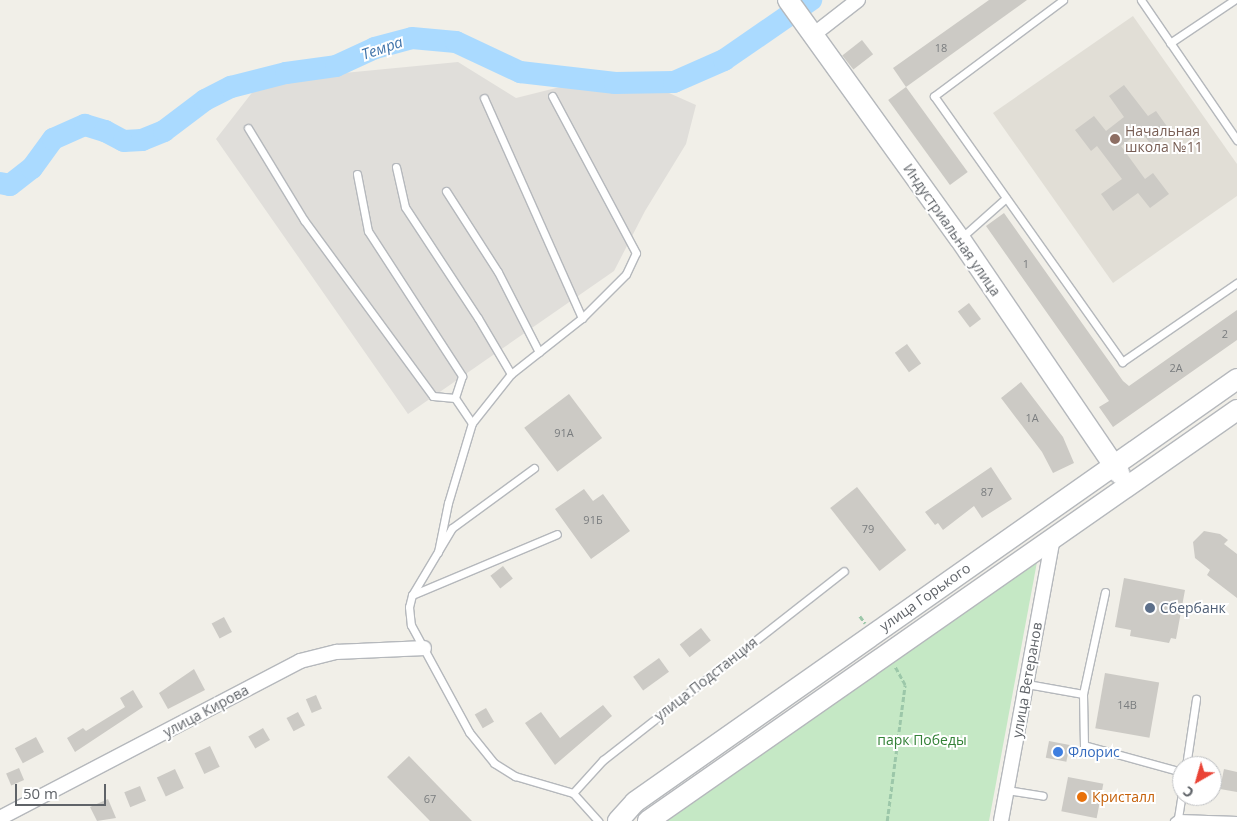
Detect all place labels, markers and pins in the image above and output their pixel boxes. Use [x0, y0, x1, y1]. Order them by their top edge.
place label: Начальная школа №11 [1125, 123, 1203, 156]
marker: Начальная школа №11 [1109, 133, 1121, 145]
place label: Сбербанк [1160, 600, 1226, 616]
marker: Сбербанк [1144, 602, 1156, 614]
place label: Флорис [1068, 744, 1120, 760]
marker: Флорис [1052, 746, 1064, 758]
place label: Кристалл [1092, 789, 1155, 805]
marker: Кристалл [1076, 791, 1088, 803]

